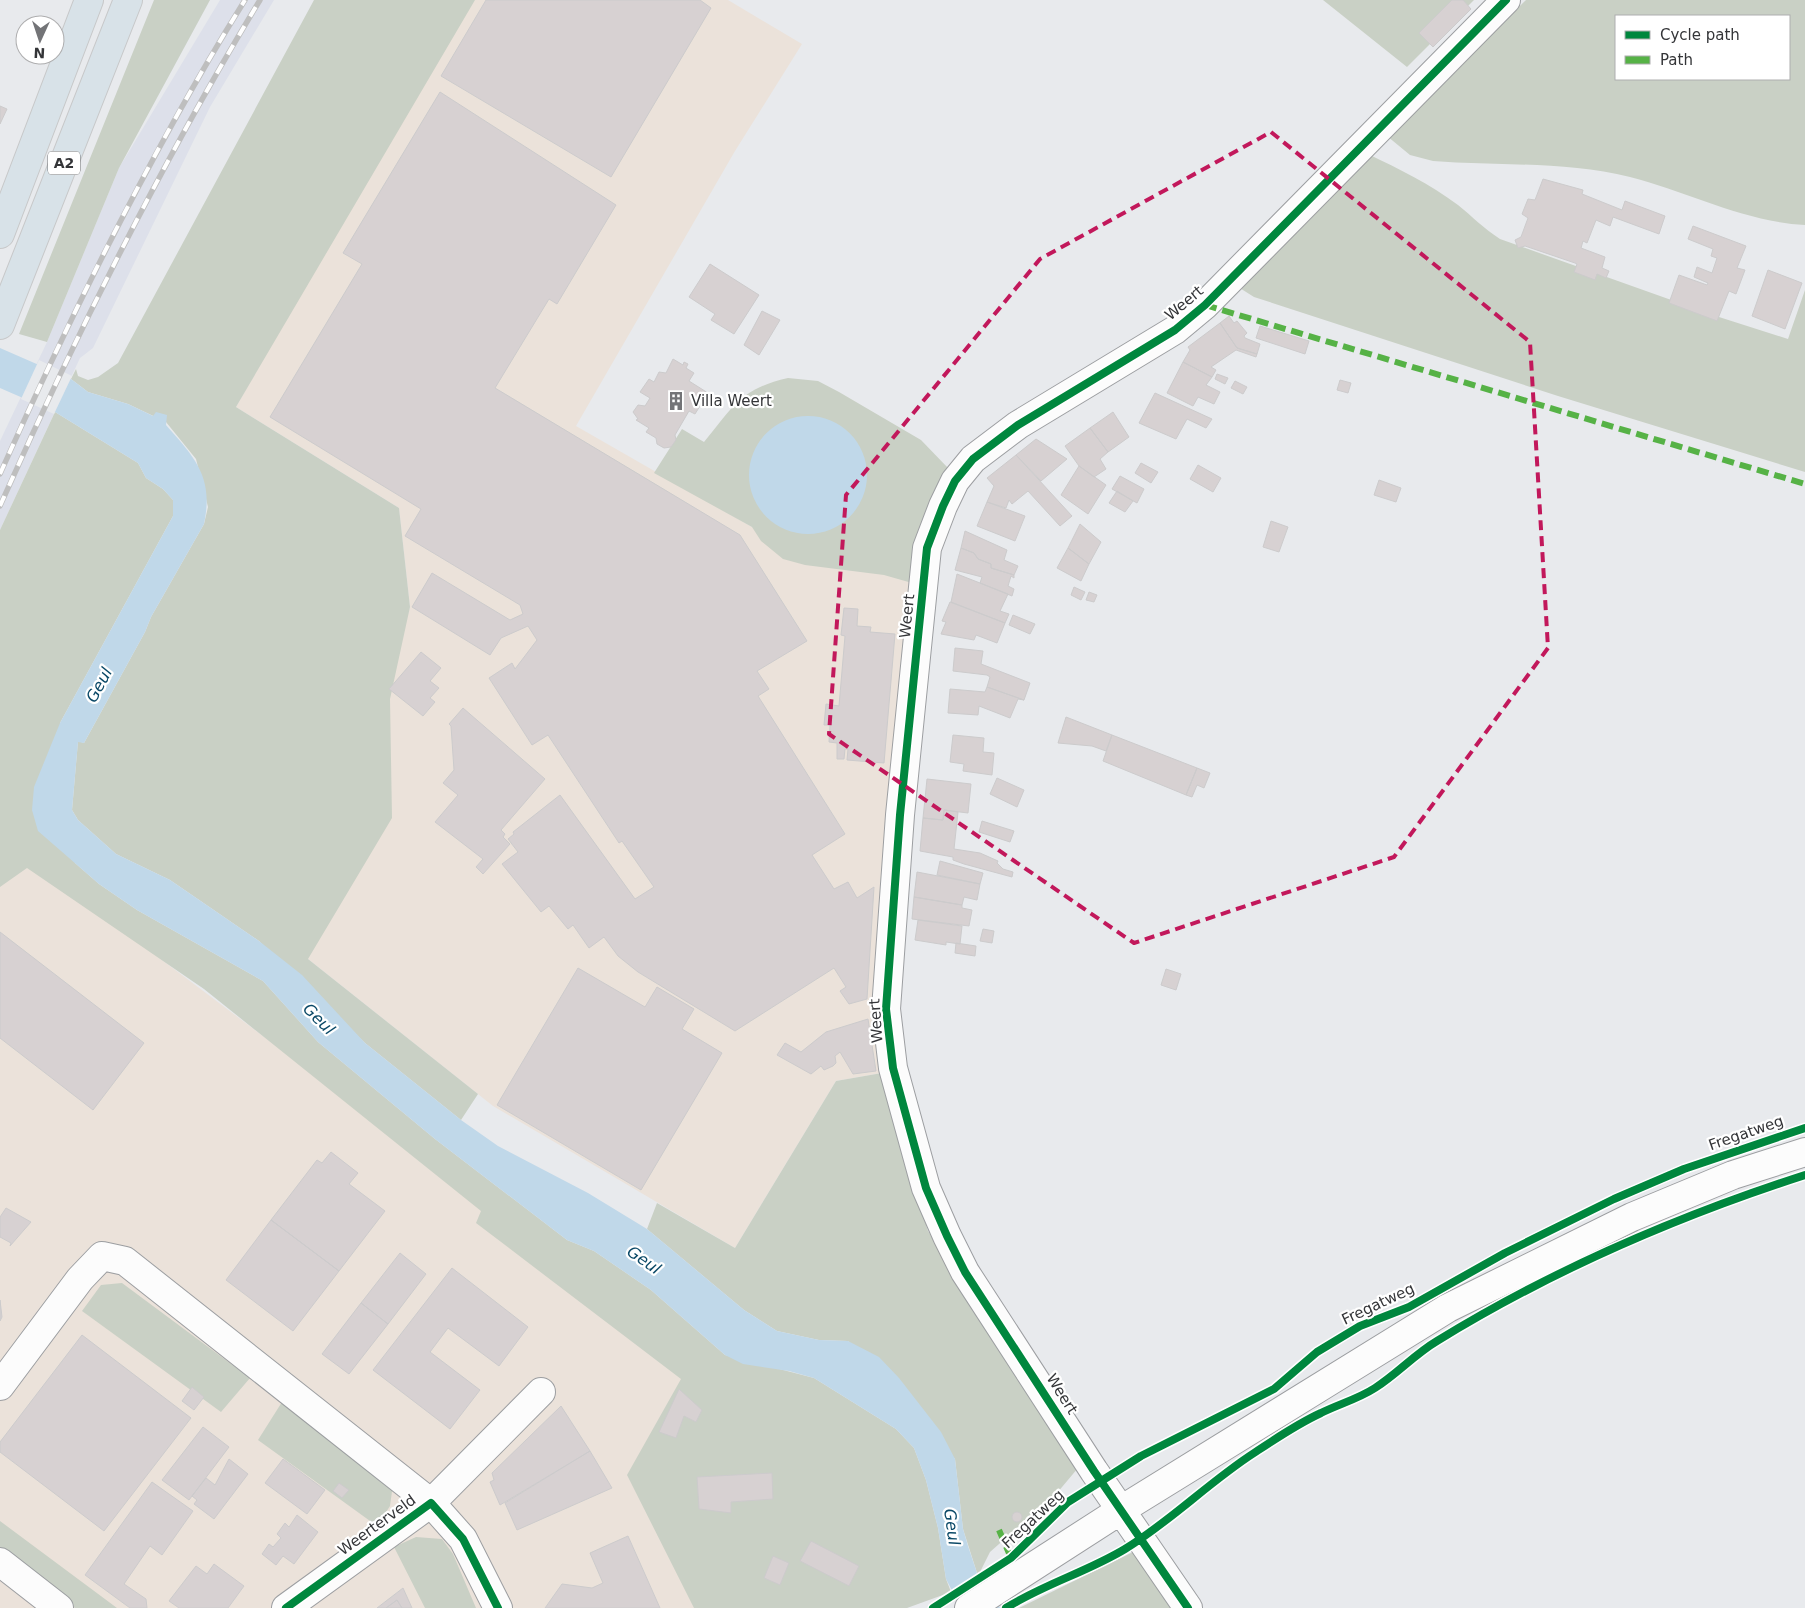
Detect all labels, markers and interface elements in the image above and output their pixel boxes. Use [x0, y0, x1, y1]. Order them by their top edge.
north arrow [15, 15, 65, 65]
legend [1615, 15, 1790, 80]
text: Cycle path [1660, 26, 1740, 44]
text: N [33, 45, 46, 61]
text: Path [1660, 51, 1693, 69]
road number: A2 [48, 152, 80, 174]
street label: Weert [1161, 282, 1207, 324]
building icon: Villa Weert [665, 390, 687, 412]
place label: Villa Weert [691, 392, 772, 410]
street label: Weert [896, 593, 918, 639]
water label: Geul [82, 664, 116, 706]
street label: Weert [865, 998, 887, 1044]
water label: Geul [299, 999, 339, 1039]
street label: Fregatweg [1706, 1112, 1786, 1154]
water label: Geul [623, 1242, 665, 1279]
street label: Fregatweg [1339, 1279, 1417, 1329]
street label: Weert [1043, 1370, 1081, 1418]
street label: Fregatweg [998, 1486, 1068, 1552]
street label: Weerterveld [335, 1491, 419, 1559]
water label: Geul [940, 1507, 964, 1547]

